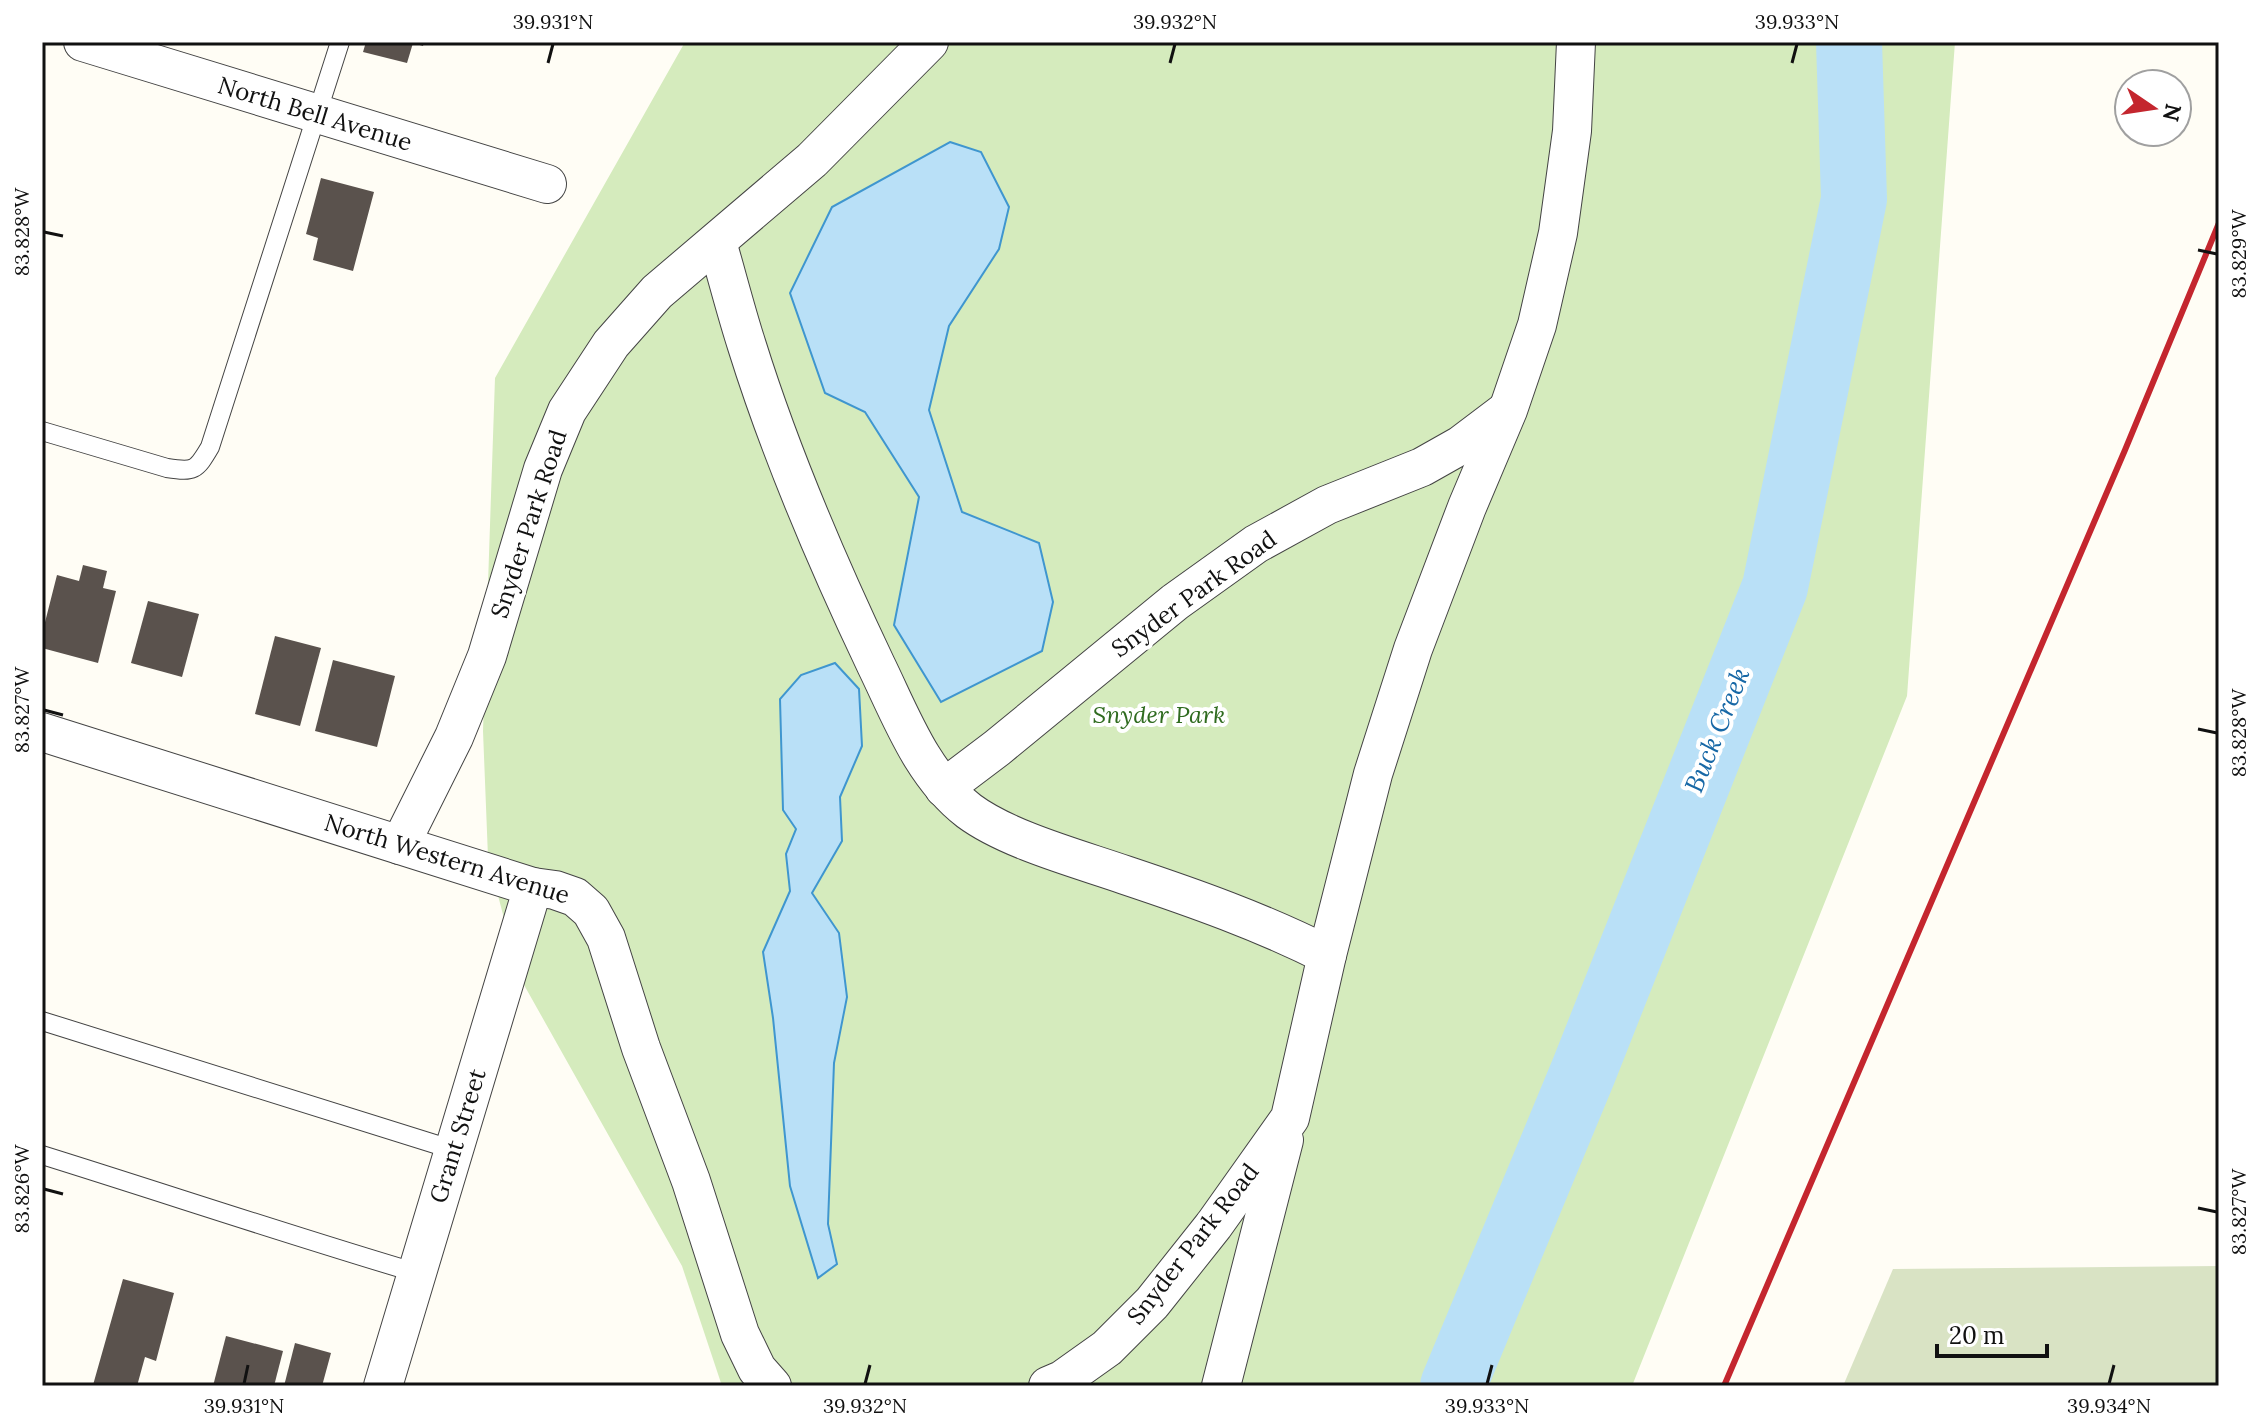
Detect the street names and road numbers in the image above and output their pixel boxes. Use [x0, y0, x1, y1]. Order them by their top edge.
street label: North Bell Avenue [214, 69, 416, 158]
street label: Snyder Park Road [483, 426, 574, 622]
street label: Snyder Park Road [1105, 523, 1282, 664]
street label: North Western Avenue [321, 806, 573, 911]
street label: Grant Street [422, 1064, 493, 1207]
street label: Snyder Park Road [1120, 1157, 1265, 1331]

